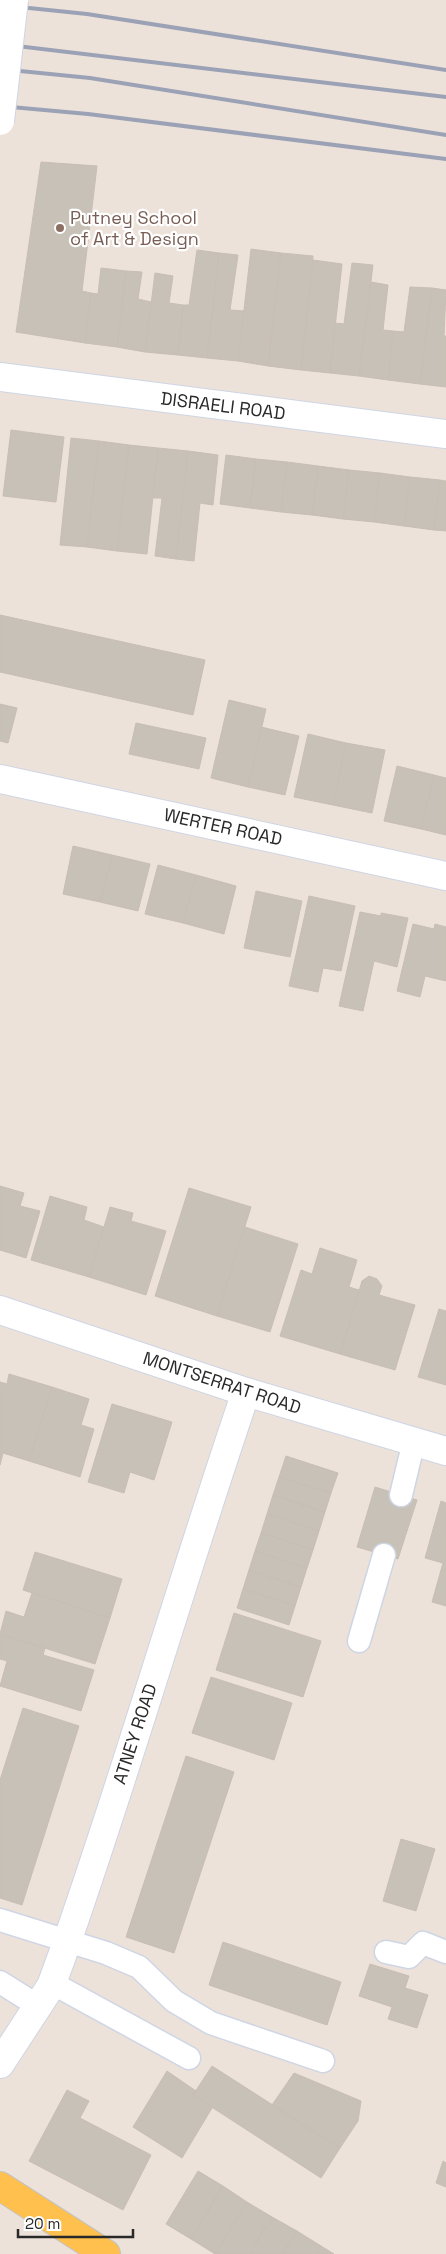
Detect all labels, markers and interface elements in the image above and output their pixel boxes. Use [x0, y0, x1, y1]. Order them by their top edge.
place label: Putney School of Art & Design [70, 206, 199, 250]
marker: Putney School of Art & Design [54, 222, 66, 234]
street label: DISRAELI ROAD [159, 386, 287, 425]
street label: WERTER ROAD [162, 803, 284, 850]
street label: MONTSERRAT ROAD [140, 1346, 304, 1419]
street label: ATNEY ROAD [107, 1681, 162, 1787]
scale bar [18, 2206, 132, 2238]
text: 20 m [25, 2214, 60, 2233]

